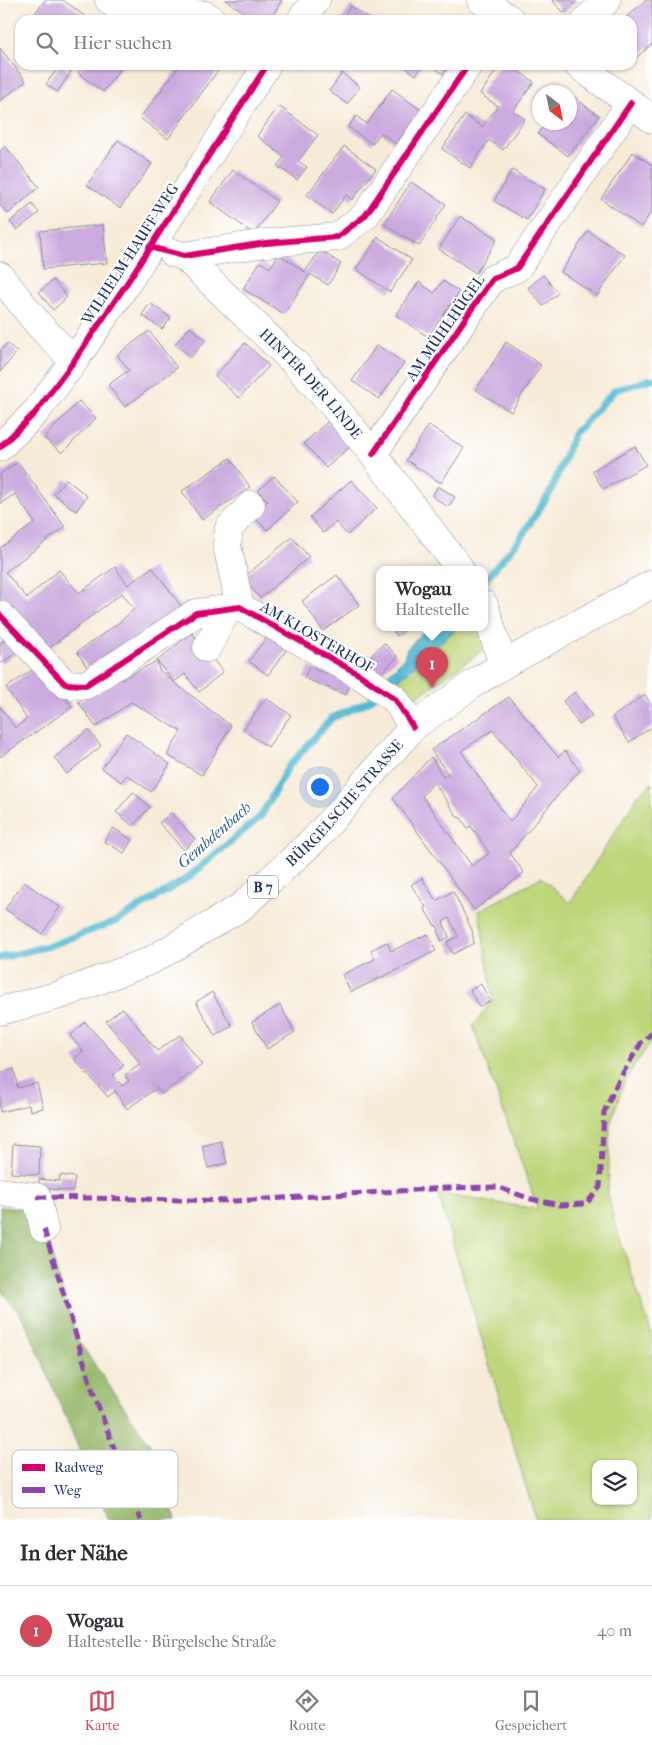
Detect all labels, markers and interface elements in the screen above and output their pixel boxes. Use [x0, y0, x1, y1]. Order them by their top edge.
search box [15, 15, 637, 70]
icon: search [33, 29, 61, 57]
text: Hier suchen [73, 32, 172, 54]
north arrow [532, 85, 577, 130]
street label: WILHELM-HAUFF-WEG [77, 180, 183, 329]
street label: AM MÜHLHÜGEL [401, 272, 488, 385]
street label: HINTER DER LINDE [256, 325, 366, 443]
popup [376, 566, 488, 631]
text: Wogau [395, 578, 452, 600]
street label: AM KLOSTERHOF [256, 597, 377, 677]
text: Haltestelle [395, 600, 469, 619]
pin: 1 [416, 647, 448, 688]
street label: BÜRGELSCHE STRASSE [282, 736, 407, 870]
your location [307, 774, 333, 800]
water label: Gembdenbach [173, 798, 255, 872]
road number: B 7 [248, 876, 278, 899]
legend [12, 1450, 178, 1508]
text: Radweg [54, 1459, 103, 1476]
map controls [592, 1460, 637, 1505]
button: layers [592, 1460, 637, 1505]
text: Weg [53, 1482, 82, 1499]
text: In der Nähe [20, 1541, 128, 1565]
text: Wogau [67, 1610, 124, 1632]
text: 1 [33, 1621, 39, 1640]
text: 40 m [597, 1621, 632, 1640]
text: Haltestelle · Bürgelsche Straße [67, 1632, 276, 1651]
tab: Karte [85, 1687, 119, 1734]
tab: Route [289, 1687, 326, 1734]
tab: Gespeichert [495, 1687, 567, 1734]

